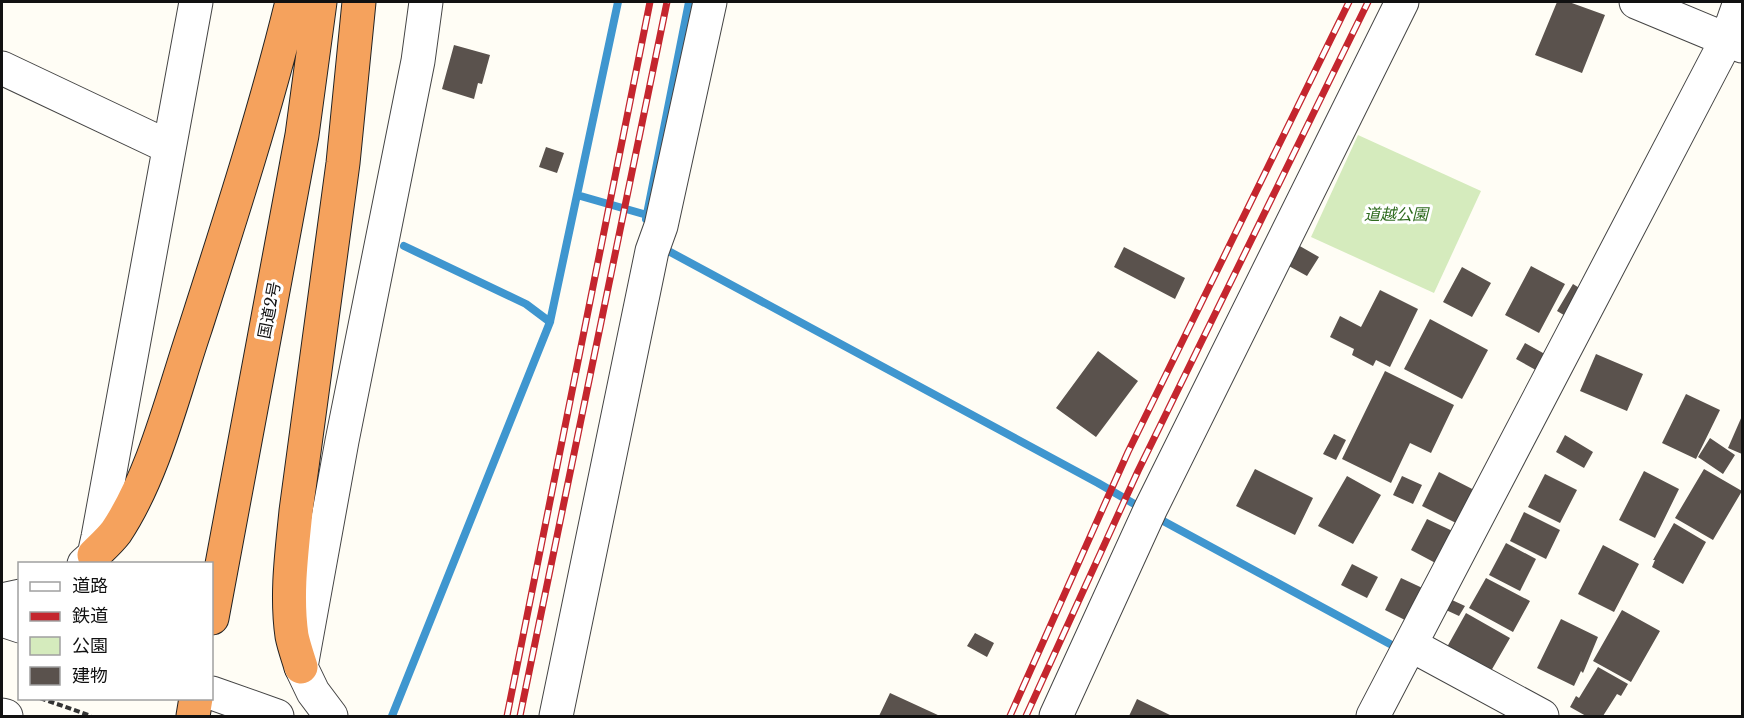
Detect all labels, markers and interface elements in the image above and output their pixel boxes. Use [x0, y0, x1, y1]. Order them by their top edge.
park label: 道越公園 [1364, 204, 1430, 224]
street label: 国道2号 [254, 280, 284, 340]
legend [18, 562, 213, 700]
text: 道路 [72, 575, 108, 597]
text: 鉄道 [72, 605, 108, 627]
text: 公園 [72, 635, 108, 657]
text: 建物 [72, 665, 108, 687]

